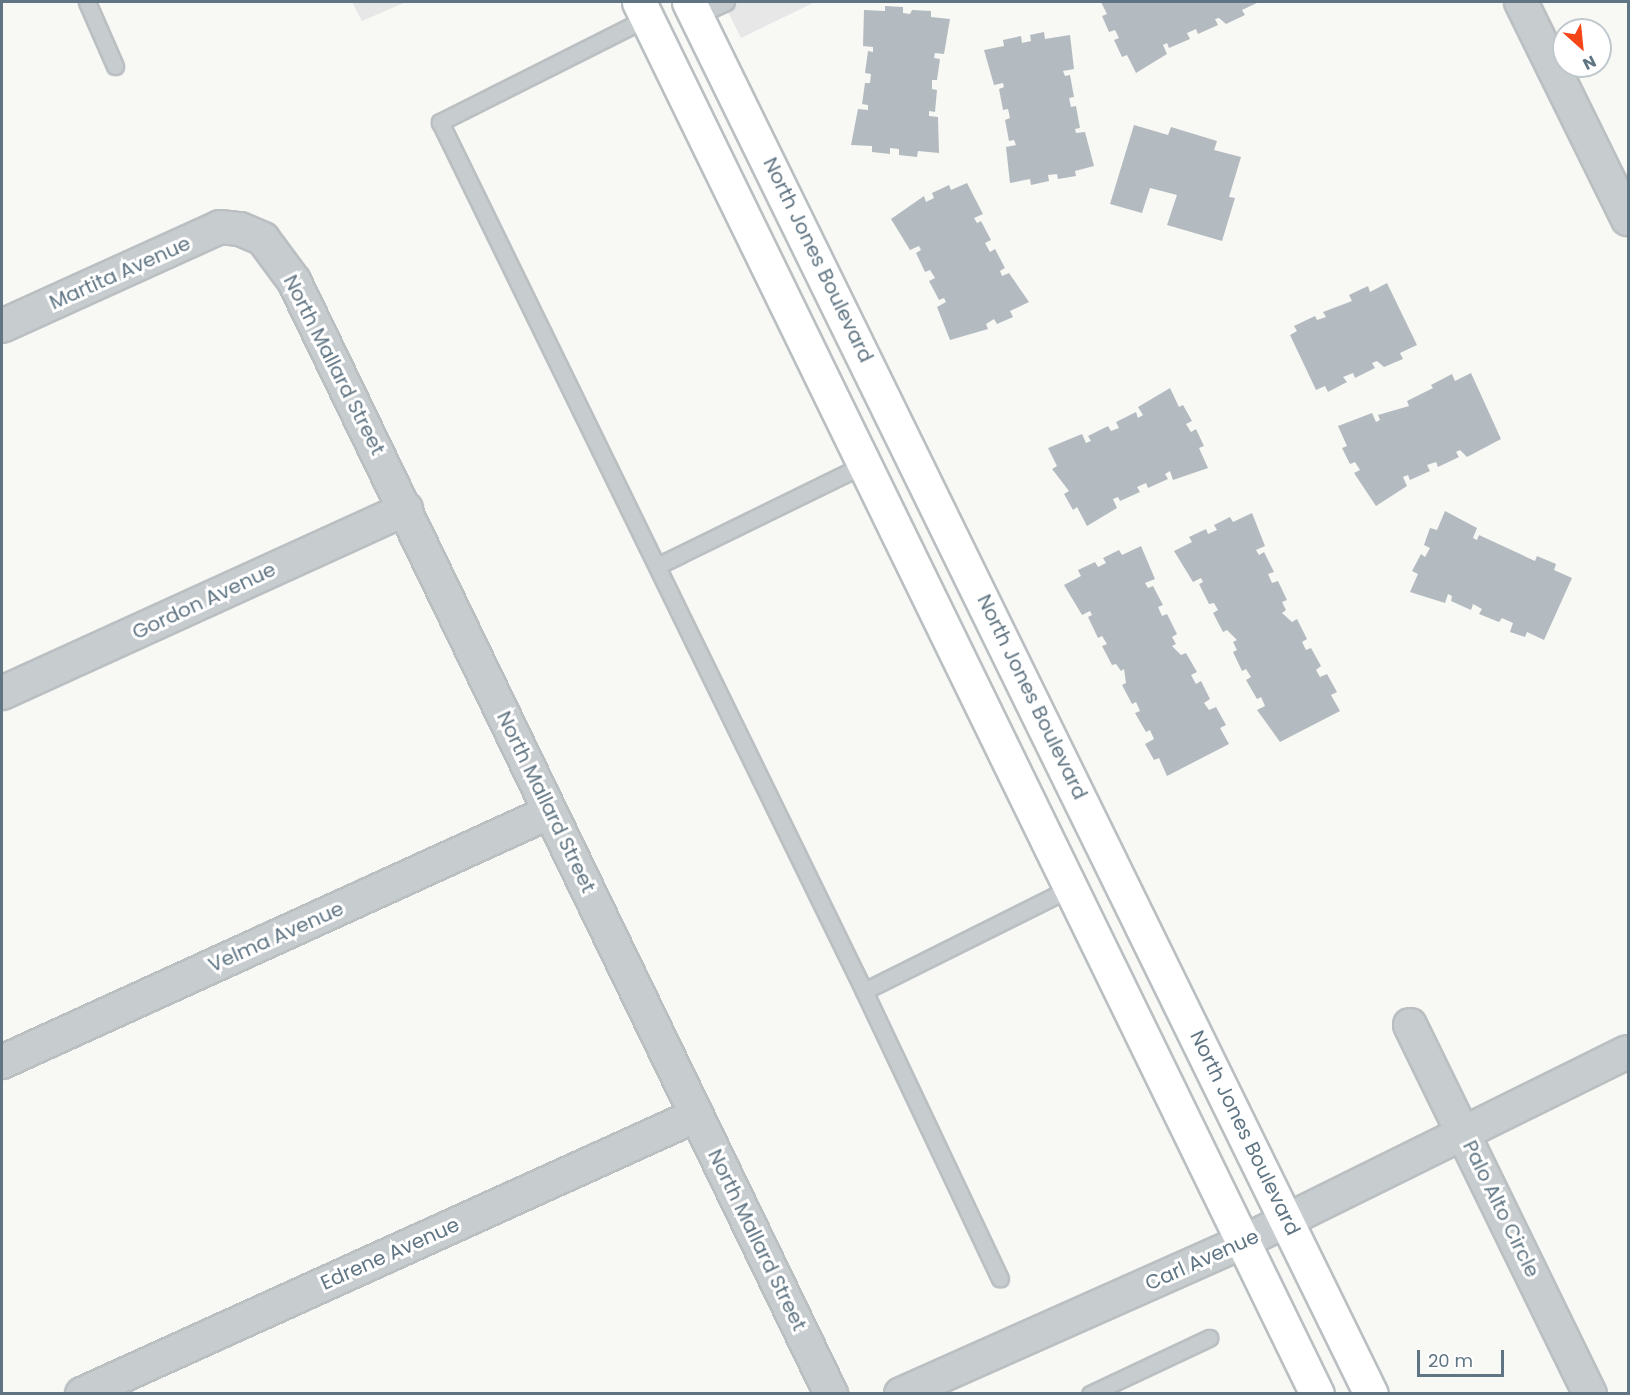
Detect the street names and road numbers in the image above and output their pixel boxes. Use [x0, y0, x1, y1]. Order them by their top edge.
street label: North Jones Boulevard [758, 154, 878, 366]
street label: Martita Avenue [46, 231, 194, 315]
street label: North Mallard Street [278, 271, 390, 459]
street label: Gordon Avenue [129, 557, 279, 645]
street label: North Jones Boulevard [972, 591, 1092, 803]
street label: North Mallard Street [492, 707, 600, 897]
street label: Velma Avenue [205, 896, 347, 978]
street label: North Jones Boulevard [1185, 1027, 1305, 1239]
street label: Palo Alto Circle [1457, 1137, 1545, 1281]
street label: North Mallard Street [703, 1145, 811, 1335]
street label: Edrene Avenue [317, 1213, 463, 1295]
street label: Carl Avenue [1141, 1224, 1263, 1296]

